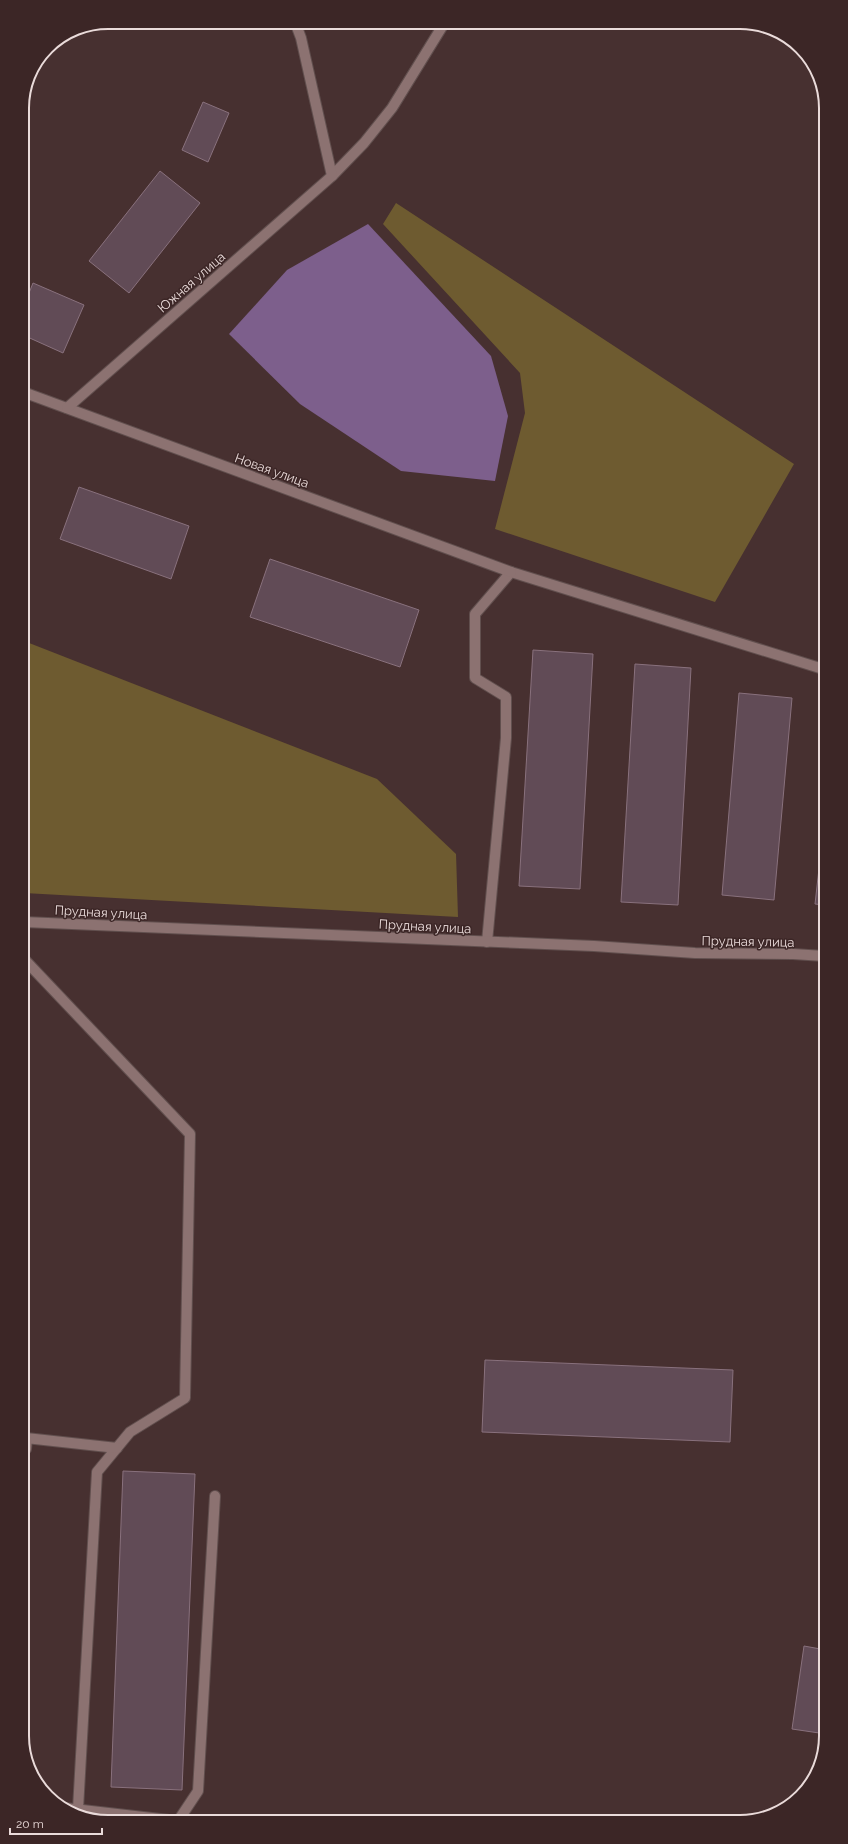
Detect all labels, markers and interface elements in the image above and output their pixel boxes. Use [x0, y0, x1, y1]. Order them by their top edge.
street label: Южная улица [155, 249, 228, 316]
street label: Новая улица [233, 450, 311, 491]
street label: Прудная улица [54, 903, 148, 922]
street label: Прудная улица [378, 917, 472, 936]
street label: Прудная улица [701, 933, 795, 950]
scale bar [10, 1810, 102, 1836]
text: 20 m [16, 1817, 44, 1831]

